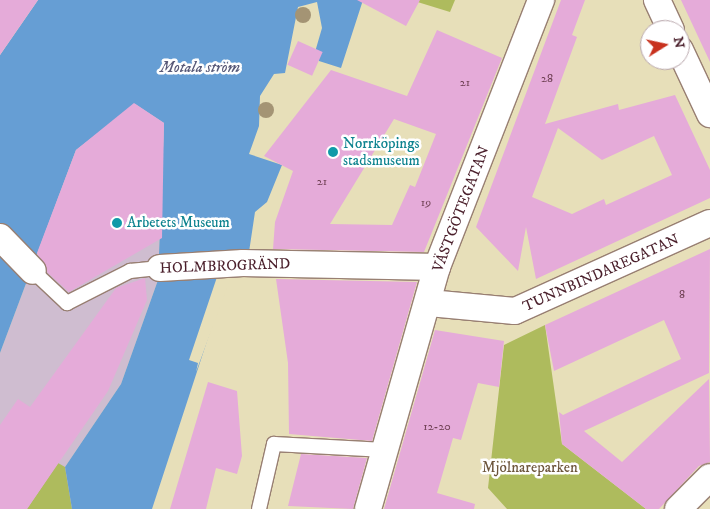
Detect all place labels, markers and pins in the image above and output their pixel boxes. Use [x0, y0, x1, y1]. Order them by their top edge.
place label: Norrköpings stadsmuseum [343, 134, 420, 169]
marker: Norrköpings stadsmuseum [327, 146, 339, 158]
place label: Arbetets Museum [127, 214, 230, 232]
marker: Arbetets Museum [111, 217, 123, 229]

